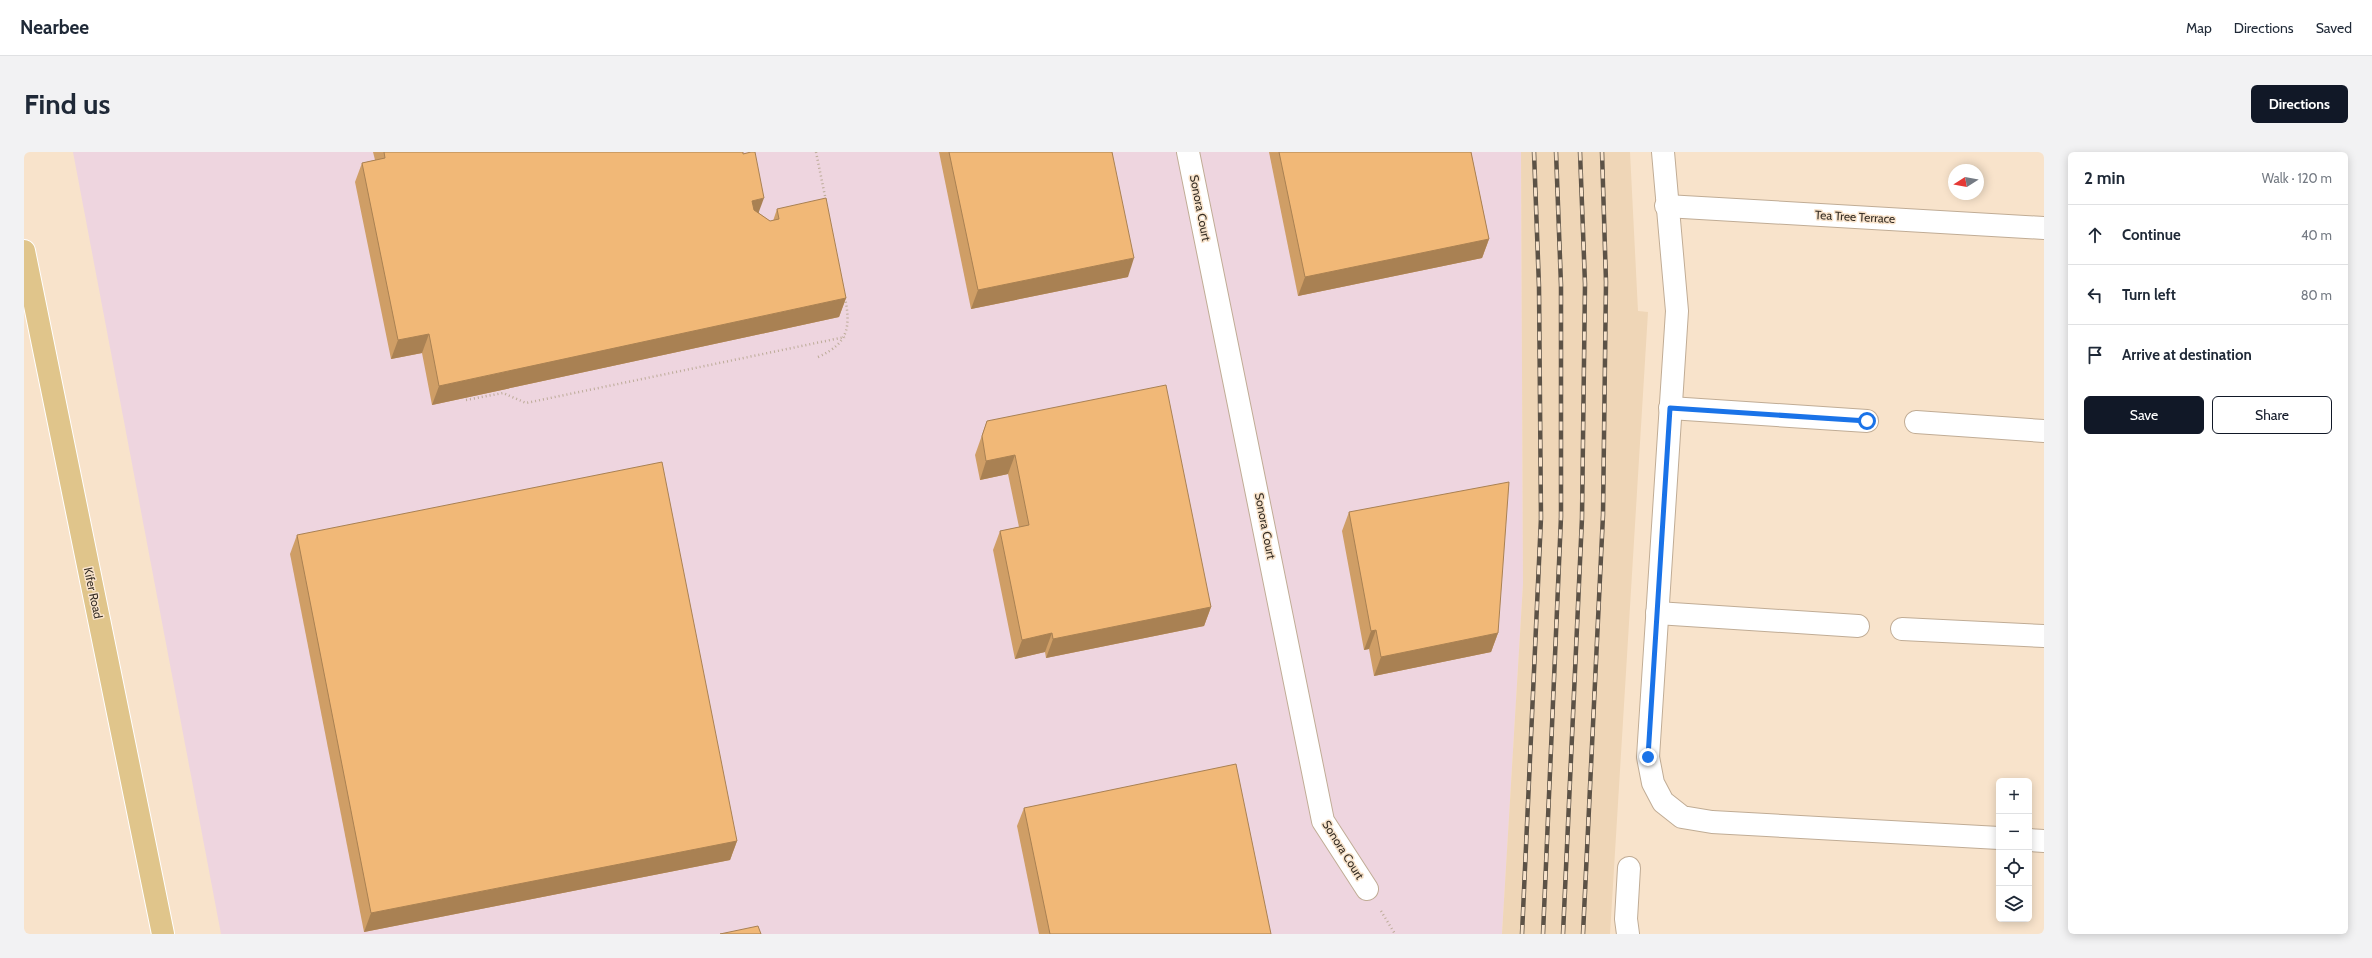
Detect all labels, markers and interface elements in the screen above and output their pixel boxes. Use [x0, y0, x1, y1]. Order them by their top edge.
text: Nearbee [20, 16, 89, 39]
text: Map [2186, 19, 2212, 37]
text: Directions [2234, 19, 2294, 37]
text: Saved [2316, 19, 2352, 37]
button: Directions [2251, 85, 2348, 123]
text: Find us [24, 87, 110, 121]
north arrow [1948, 164, 1984, 200]
text: 2 min [2084, 168, 2125, 188]
text: Walk · 120 m [2262, 170, 2332, 186]
street label: Sonora Court [1187, 174, 1214, 242]
street label: Tea Tree Terrace [1814, 207, 1896, 226]
icon: ahead [2084, 224, 2106, 246]
text: Continue [2122, 226, 2181, 244]
text: 40 m [2301, 227, 2332, 243]
icon: left [2084, 284, 2106, 306]
text: Turn left [2122, 286, 2176, 304]
text: 80 m [2301, 287, 2332, 303]
icon: arrive [2084, 344, 2106, 366]
text: Arrive at destination [2122, 346, 2252, 364]
button: Save [2084, 396, 2204, 434]
button: Share [2212, 396, 2332, 434]
route start [1858, 412, 1876, 430]
street label: Sonora Court [1252, 492, 1279, 560]
street label: Kifer Road [81, 566, 106, 620]
route end [1639, 748, 1657, 766]
map controls [1996, 778, 2032, 922]
button: + [1996, 778, 2032, 814]
button: − [1996, 814, 2032, 850]
street label: Sonora Court [1319, 817, 1368, 882]
button: locate [1996, 850, 2032, 886]
button: layers [1996, 886, 2032, 922]

